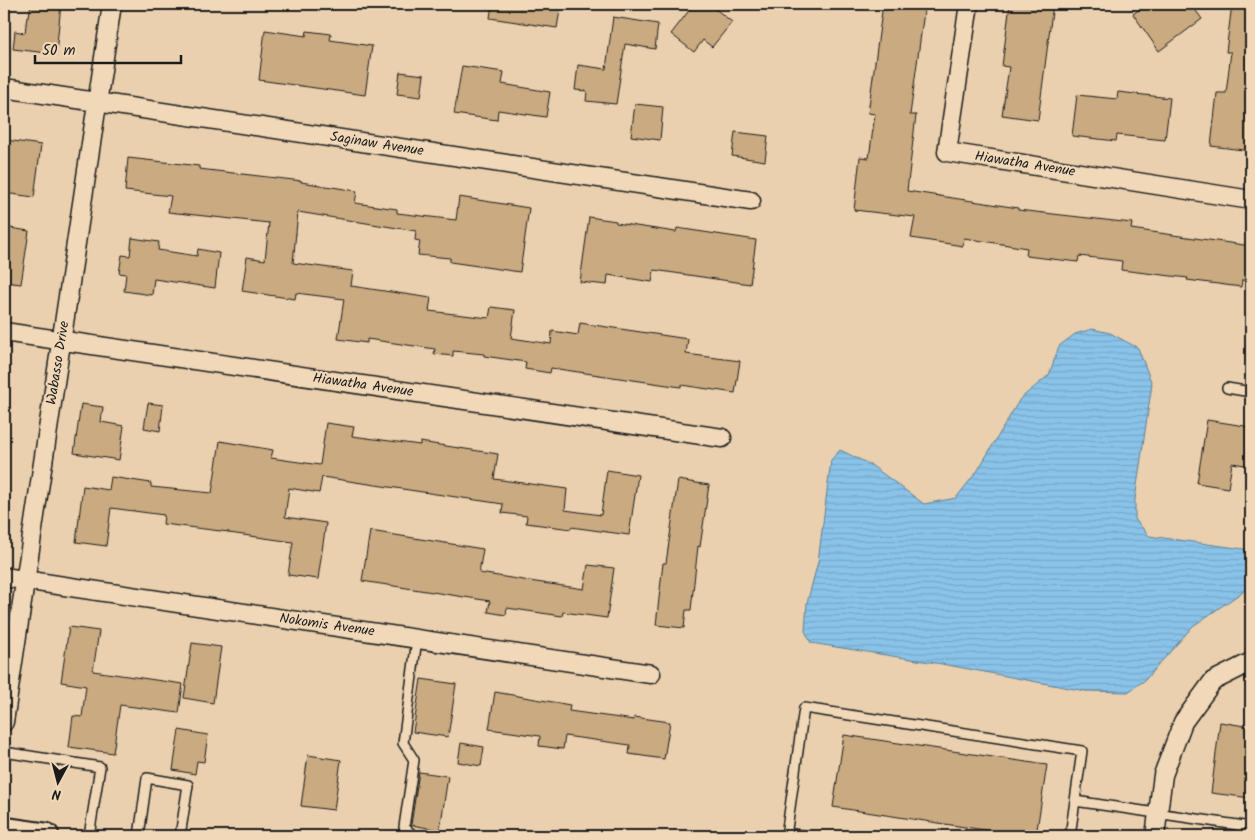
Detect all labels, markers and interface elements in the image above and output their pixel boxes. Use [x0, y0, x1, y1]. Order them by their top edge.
scale bar [35, 32, 181, 64]
text: 50 m [42, 39, 76, 63]
street label: Saginaw Avenue [329, 126, 426, 162]
street label: Hiawatha Avenue [973, 145, 1078, 183]
street label: Wabasso Drive [41, 319, 76, 406]
street label: Hiawatha Avenue [311, 367, 416, 403]
street label: Nokomis Avenue [278, 607, 377, 643]
north arrow [32, 758, 82, 808]
text: N [51, 782, 62, 805]

